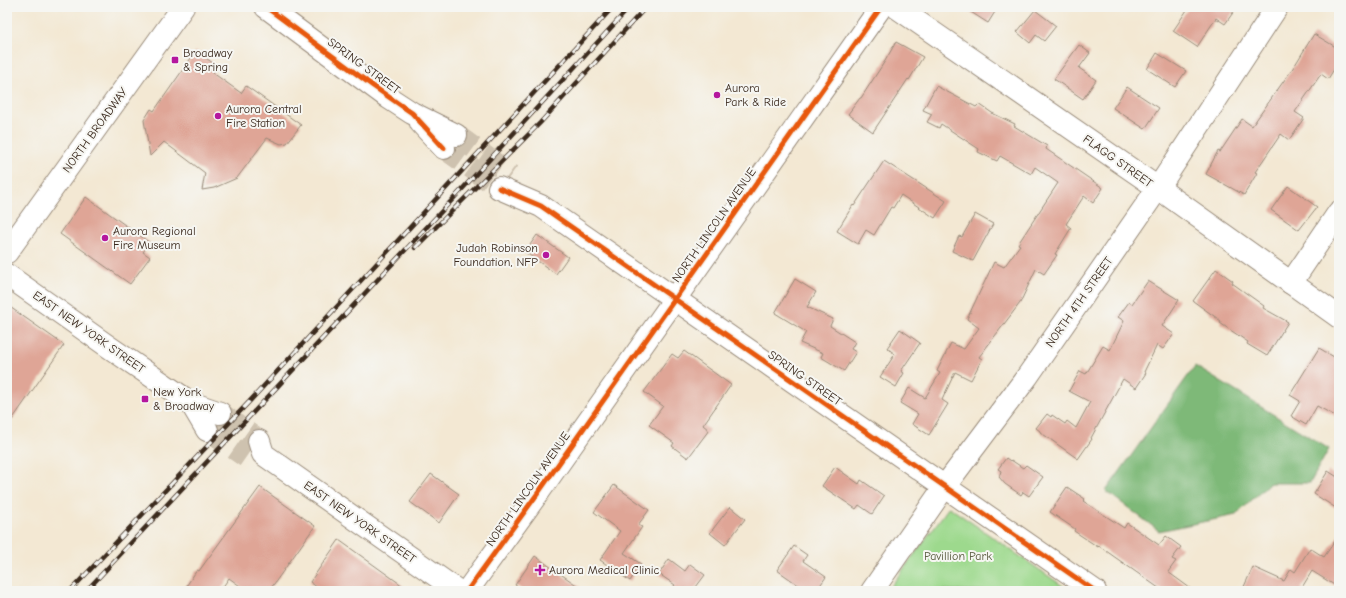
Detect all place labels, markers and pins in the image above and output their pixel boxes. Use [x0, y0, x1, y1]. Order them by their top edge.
place label: Broadway & Spring [183, 46, 233, 74]
marker: Broadway & Spring [170, 55, 180, 65]
place label: Aurora Park & Ride [725, 81, 786, 109]
marker: Aurora Park & Ride [712, 90, 722, 100]
place label: Aurora Central Fire Station [226, 102, 302, 130]
marker: Aurora Central Fire Station [213, 111, 223, 121]
place label: Aurora Regional Fire Museum [113, 224, 196, 252]
marker: Aurora Regional Fire Museum [100, 233, 110, 243]
place label: Judah Robinson Foundation, NFP [453, 241, 538, 269]
marker: Judah Robinson Foundation, NFP [541, 250, 551, 260]
place label: New York & Broadway [153, 385, 215, 413]
marker: New York & Broadway [140, 394, 150, 404]
place label: Aurora Medical Clinic [549, 563, 660, 577]
marker: Aurora Medical Clinic [534, 564, 546, 576]

